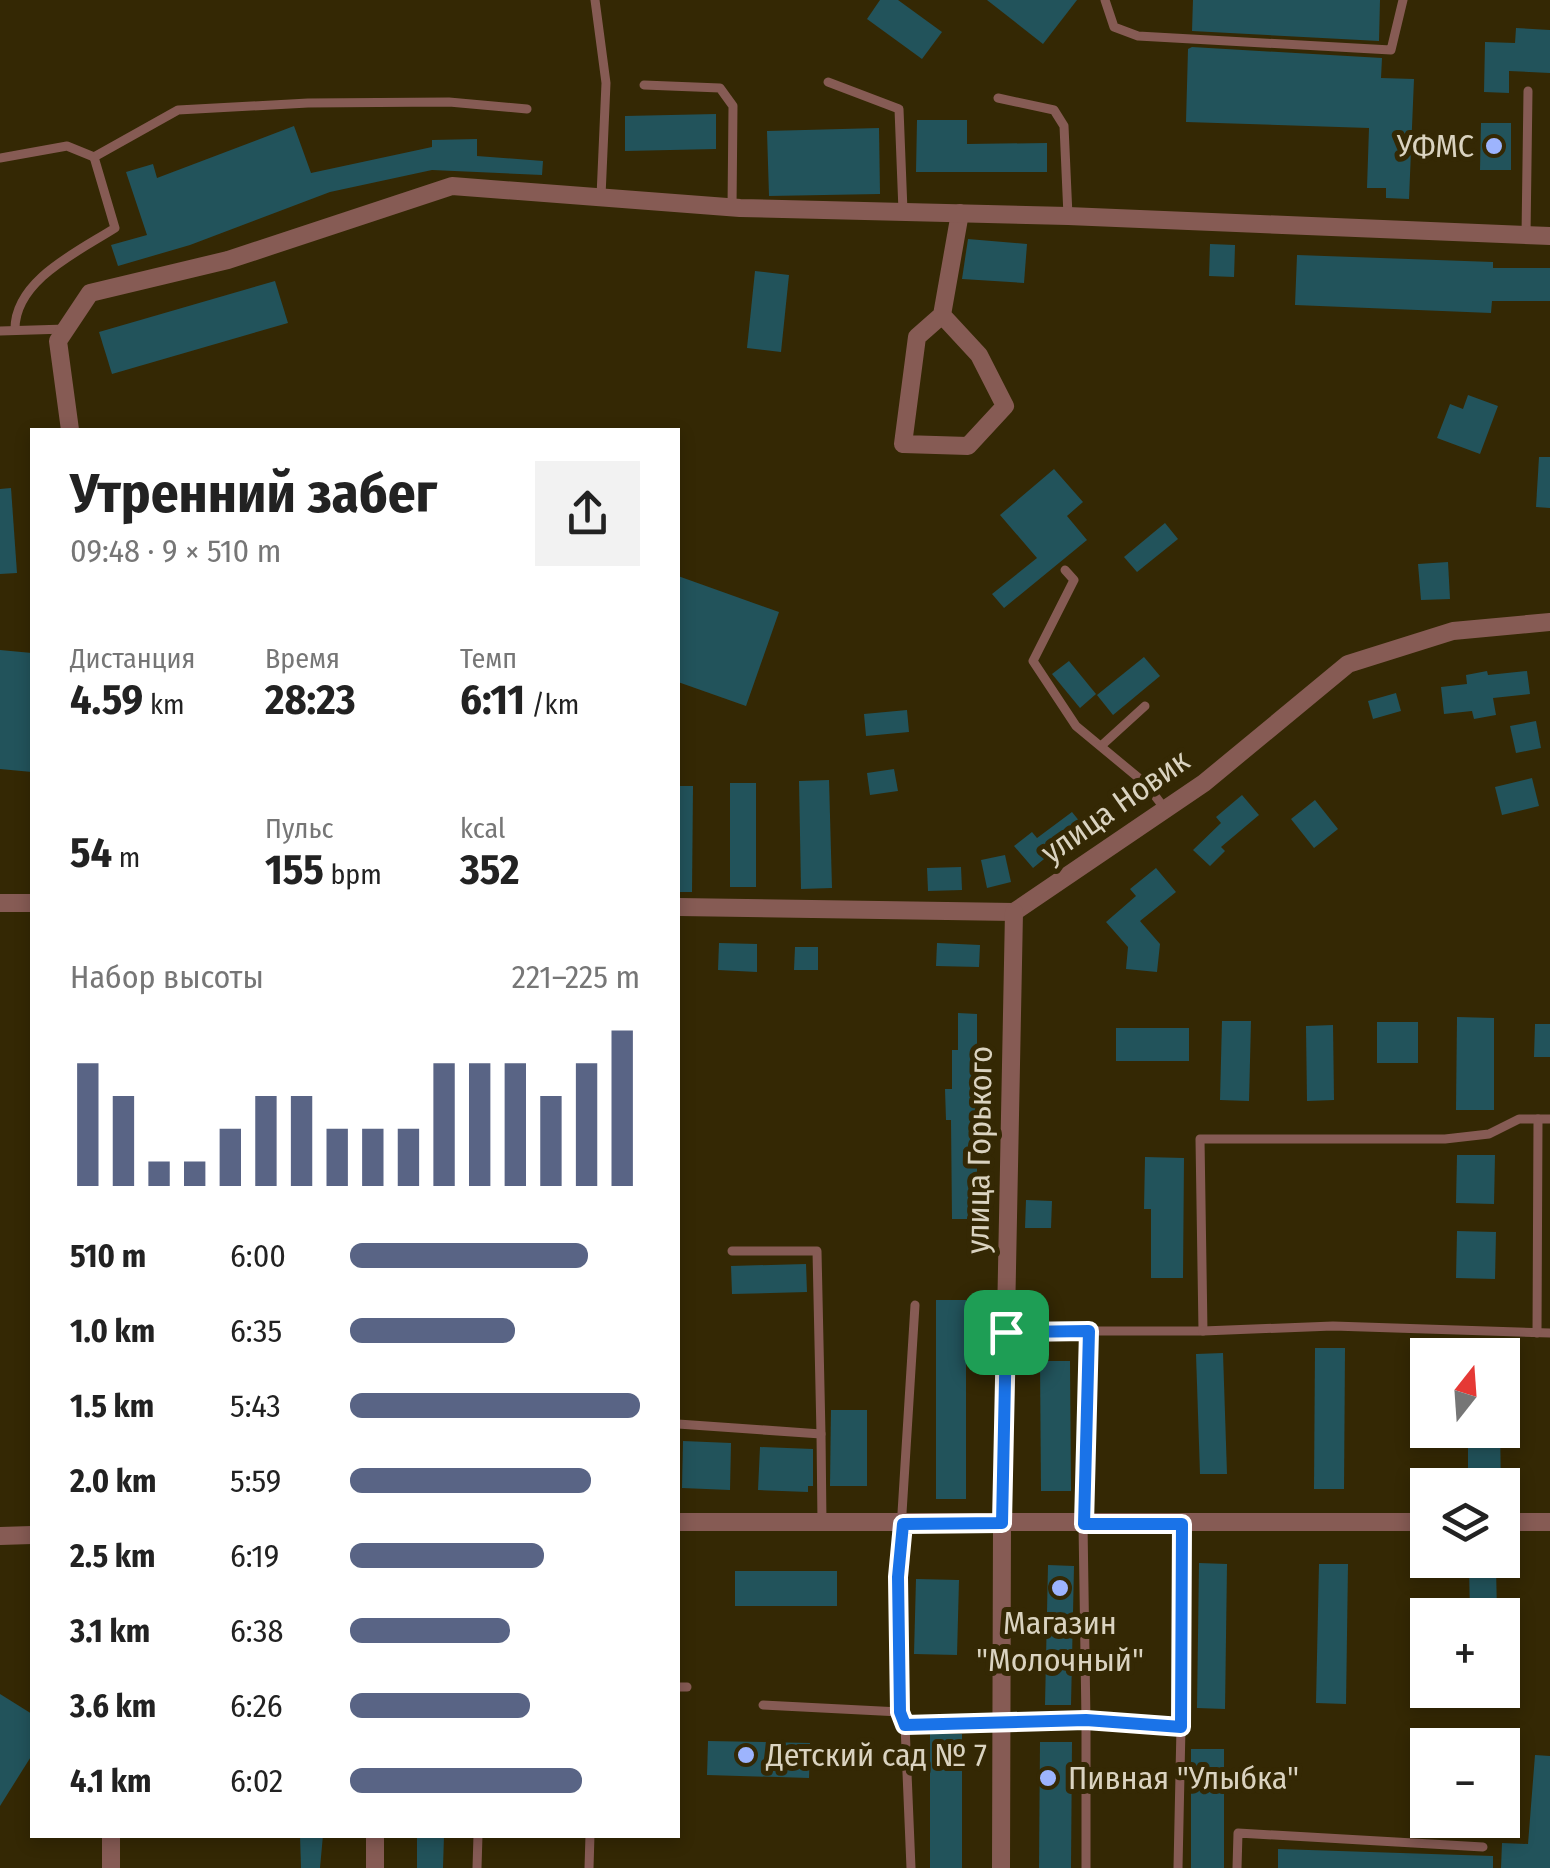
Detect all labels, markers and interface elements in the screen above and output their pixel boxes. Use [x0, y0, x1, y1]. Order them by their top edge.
place label: УФМС [1396, 127, 1474, 165]
marker: УФМС [1483, 135, 1505, 157]
text: Утренний забег [70, 461, 437, 527]
button: share [535, 461, 640, 566]
text: 09:48 · 9 × 510 m [70, 532, 281, 570]
text: Дистанция [70, 642, 195, 675]
text: Время [265, 642, 340, 675]
text: Темп [460, 642, 517, 675]
text: 4.59 [70, 675, 143, 725]
text: 28:23 [265, 675, 356, 725]
text: 6:11 [460, 675, 525, 725]
text: km [143, 688, 185, 721]
text: /km [525, 688, 579, 721]
street label: улица Новик [1034, 741, 1196, 871]
text: Пульс [265, 812, 333, 845]
text: kcal [460, 812, 505, 845]
text: 54 [70, 828, 112, 878]
text: m [112, 841, 140, 874]
text: 155 [265, 845, 324, 895]
text: 352 [460, 845, 519, 895]
text: bpm [324, 858, 382, 891]
text: Набор высоты [70, 958, 264, 996]
text: 221–225 m [512, 958, 640, 996]
street label: улица Горького [958, 1046, 1000, 1254]
text: 510 m [70, 1237, 146, 1275]
text: 6:00 [230, 1237, 286, 1275]
pin [964, 1290, 1049, 1375]
icon: arrive [979, 1305, 1034, 1360]
text: 1.0 km [70, 1312, 155, 1350]
text: 6:35 [230, 1312, 282, 1350]
north arrow [1410, 1338, 1520, 1448]
map controls [1410, 1338, 1520, 1838]
text: 1.5 km [70, 1387, 154, 1425]
text: 5:43 [230, 1387, 281, 1425]
text: 2.0 km [70, 1462, 157, 1500]
text: 5:59 [230, 1462, 281, 1500]
button: layers [1410, 1468, 1520, 1578]
text: 2.5 km [70, 1537, 156, 1575]
text: 6:19 [230, 1537, 279, 1575]
marker: Магазин "Молочный" [1049, 1577, 1071, 1599]
button: + [1410, 1598, 1520, 1708]
place label: Магазин "Молочный" [976, 1604, 1144, 1679]
text: 3.1 km [70, 1612, 150, 1650]
text: 6:38 [230, 1612, 283, 1650]
text: 3.6 km [70, 1687, 156, 1725]
text: 6:26 [230, 1687, 283, 1725]
button: − [1410, 1728, 1520, 1838]
place label: Детский сад № 7 [765, 1736, 987, 1774]
marker: Детский сад № 7 [735, 1744, 757, 1766]
place label: Пивная "Улыбка" [1068, 1759, 1299, 1797]
text: 4.1 km [70, 1762, 151, 1800]
text: 6:02 [230, 1762, 283, 1800]
marker: Пивная "Улыбка" [1037, 1767, 1059, 1789]

